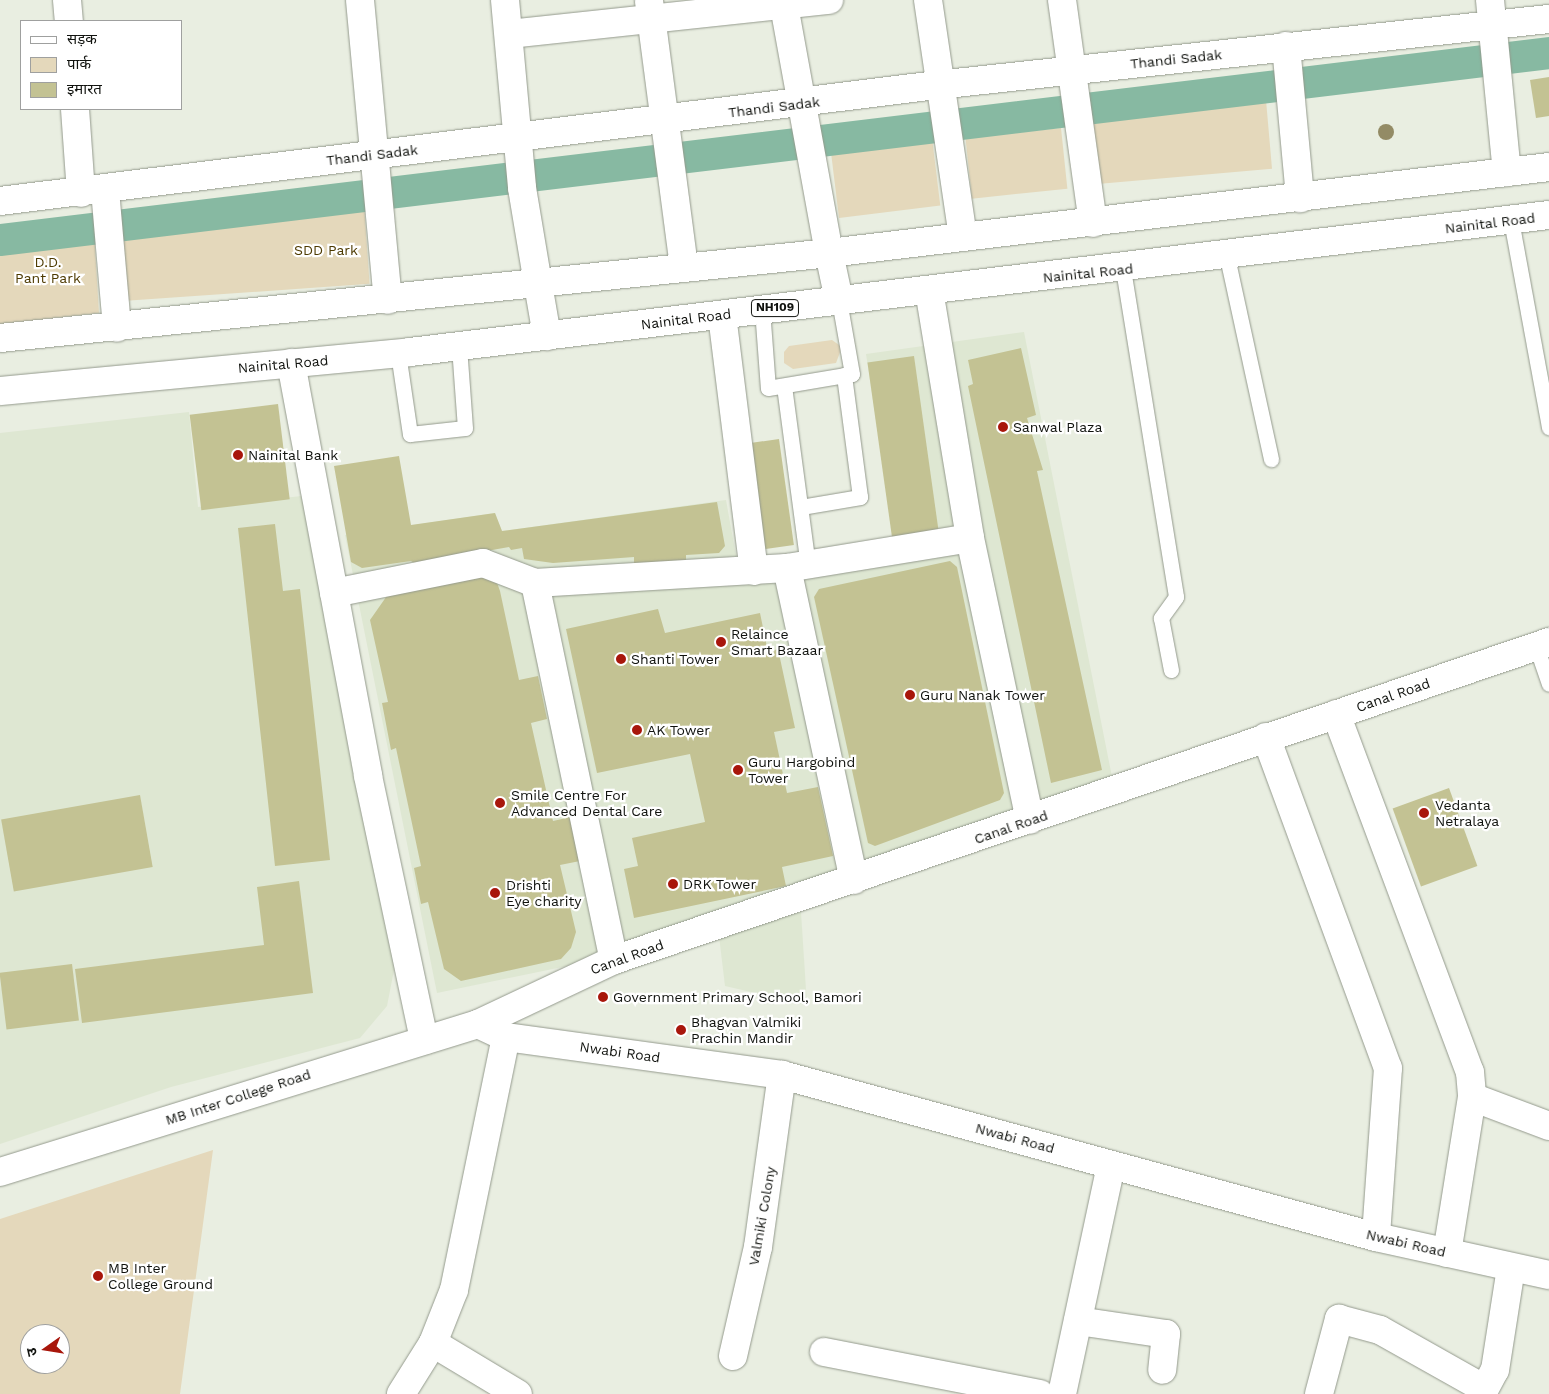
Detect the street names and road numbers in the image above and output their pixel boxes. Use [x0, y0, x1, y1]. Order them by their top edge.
street label: Thandi Sadak [1129, 46, 1223, 72]
street label: Thandi Sadak [727, 93, 821, 121]
street label: Thandi Sadak [325, 141, 419, 169]
street label: Nainital Road [1444, 209, 1536, 237]
street label: Nainital Road [1042, 260, 1134, 286]
road number: NH109 [750, 298, 800, 318]
street label: Nainital Road [640, 305, 732, 333]
street label: Nainital Road [237, 352, 329, 376]
street label: Canal Road [1354, 674, 1432, 716]
street label: Canal Road [972, 806, 1050, 848]
street label: Canal Road [588, 936, 666, 978]
street label: Nwabi Road [579, 1038, 661, 1066]
street label: MB Inter College Road [163, 1066, 313, 1128]
street label: Nwabi Road [974, 1119, 1056, 1157]
street label: Valmiki Colony [745, 1165, 779, 1267]
street label: Nwabi Road [1365, 1226, 1447, 1260]

